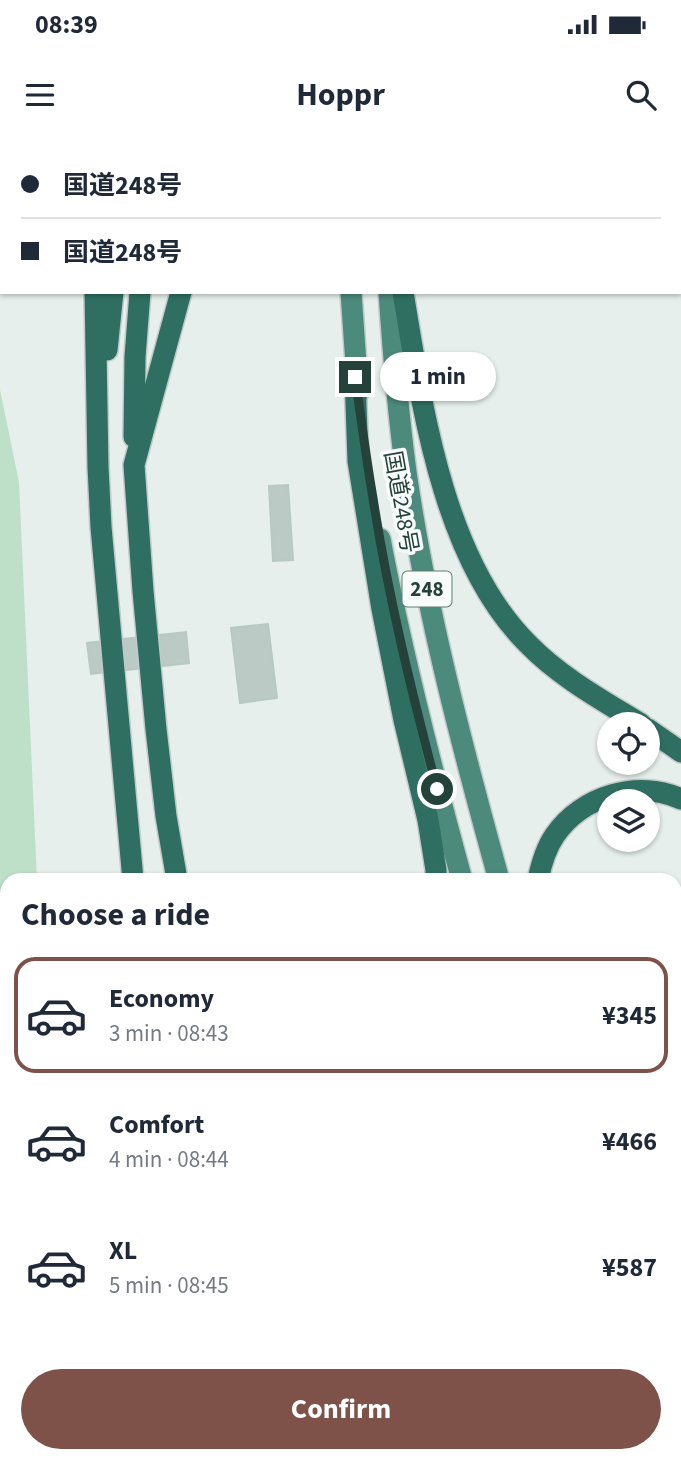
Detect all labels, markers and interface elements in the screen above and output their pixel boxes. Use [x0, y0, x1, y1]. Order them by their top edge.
text: 08:39 [35, 6, 98, 43]
text: Hoppr [296, 72, 385, 118]
icon: menu [21, 76, 59, 114]
icon: search [622, 76, 660, 114]
text: 国道248号 [63, 167, 182, 204]
text: 国道248号 [63, 234, 182, 271]
callout: 1 min [380, 352, 495, 402]
text: 1 min [410, 360, 466, 393]
route end [339, 361, 371, 393]
street label: 国道248号 [376, 448, 426, 556]
road number: 248 [402, 572, 452, 606]
map controls [597, 712, 660, 852]
button: locate [597, 712, 660, 775]
route start [421, 773, 453, 805]
button: layers [597, 789, 660, 852]
text: Choose a ride [21, 892, 210, 938]
text: Economy [109, 980, 214, 1017]
icon: car [25, 984, 88, 1047]
text: ¥345 [602, 997, 657, 1034]
text: 3 min · 08:43 [109, 1017, 229, 1050]
text: Comfort [109, 1106, 204, 1143]
icon: car [25, 1110, 88, 1173]
text: ¥466 [602, 1123, 657, 1160]
text: 4 min · 08:44 [109, 1143, 229, 1176]
text: XL [109, 1232, 137, 1269]
icon: car [25, 1236, 88, 1299]
text: ¥587 [602, 1249, 657, 1286]
text: 5 min · 08:45 [109, 1269, 229, 1302]
button: Confirm [21, 1369, 661, 1449]

